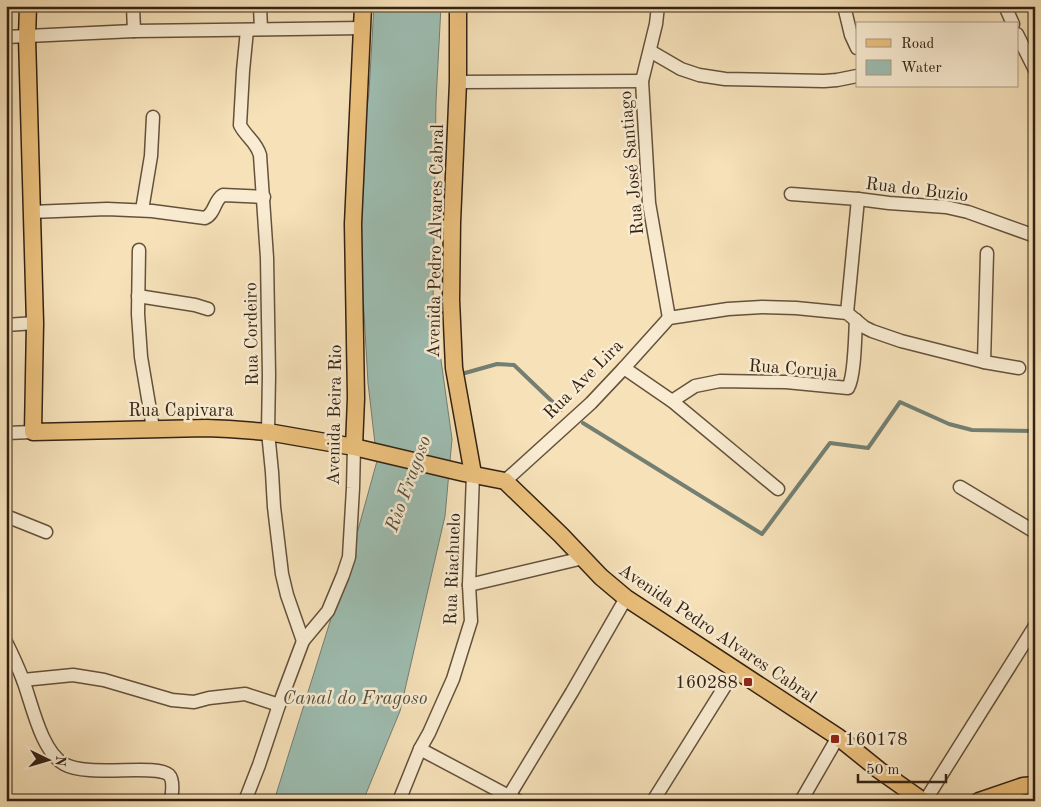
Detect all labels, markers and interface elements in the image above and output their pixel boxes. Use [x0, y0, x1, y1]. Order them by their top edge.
legend [856, 22, 1018, 88]
text: Road [901, 37, 935, 52]
text: Water [901, 61, 942, 76]
street label: Rua José Santiago [617, 90, 647, 236]
street label: Avenida Pedro Alvares Cabral [425, 124, 447, 358]
street label: Rua do Buzio [864, 175, 969, 205]
street label: Rua Cordeiro [242, 282, 262, 386]
street label: Rua Ave Lira [540, 336, 627, 423]
street label: Avenida Beira Rio [325, 344, 345, 486]
street label: Rua Coruja [748, 357, 838, 381]
street label: Rua Capivara [128, 402, 234, 420]
water label: Rio Fragoso [383, 433, 435, 535]
street label: Rua Riachuelo [442, 512, 464, 626]
street label: Avenida Pedro Alvares Cabral [615, 561, 820, 707]
place label: 160288 [675, 674, 738, 692]
marker: 160288 [742, 676, 754, 688]
water label: Canal do Fragoso [283, 690, 428, 709]
place label: 160178 [845, 731, 908, 749]
marker: 160178 [829, 733, 841, 745]
north arrow [22, 734, 72, 784]
scale bar [858, 752, 946, 784]
text: N [52, 755, 67, 767]
text: 50 m [866, 763, 900, 778]

